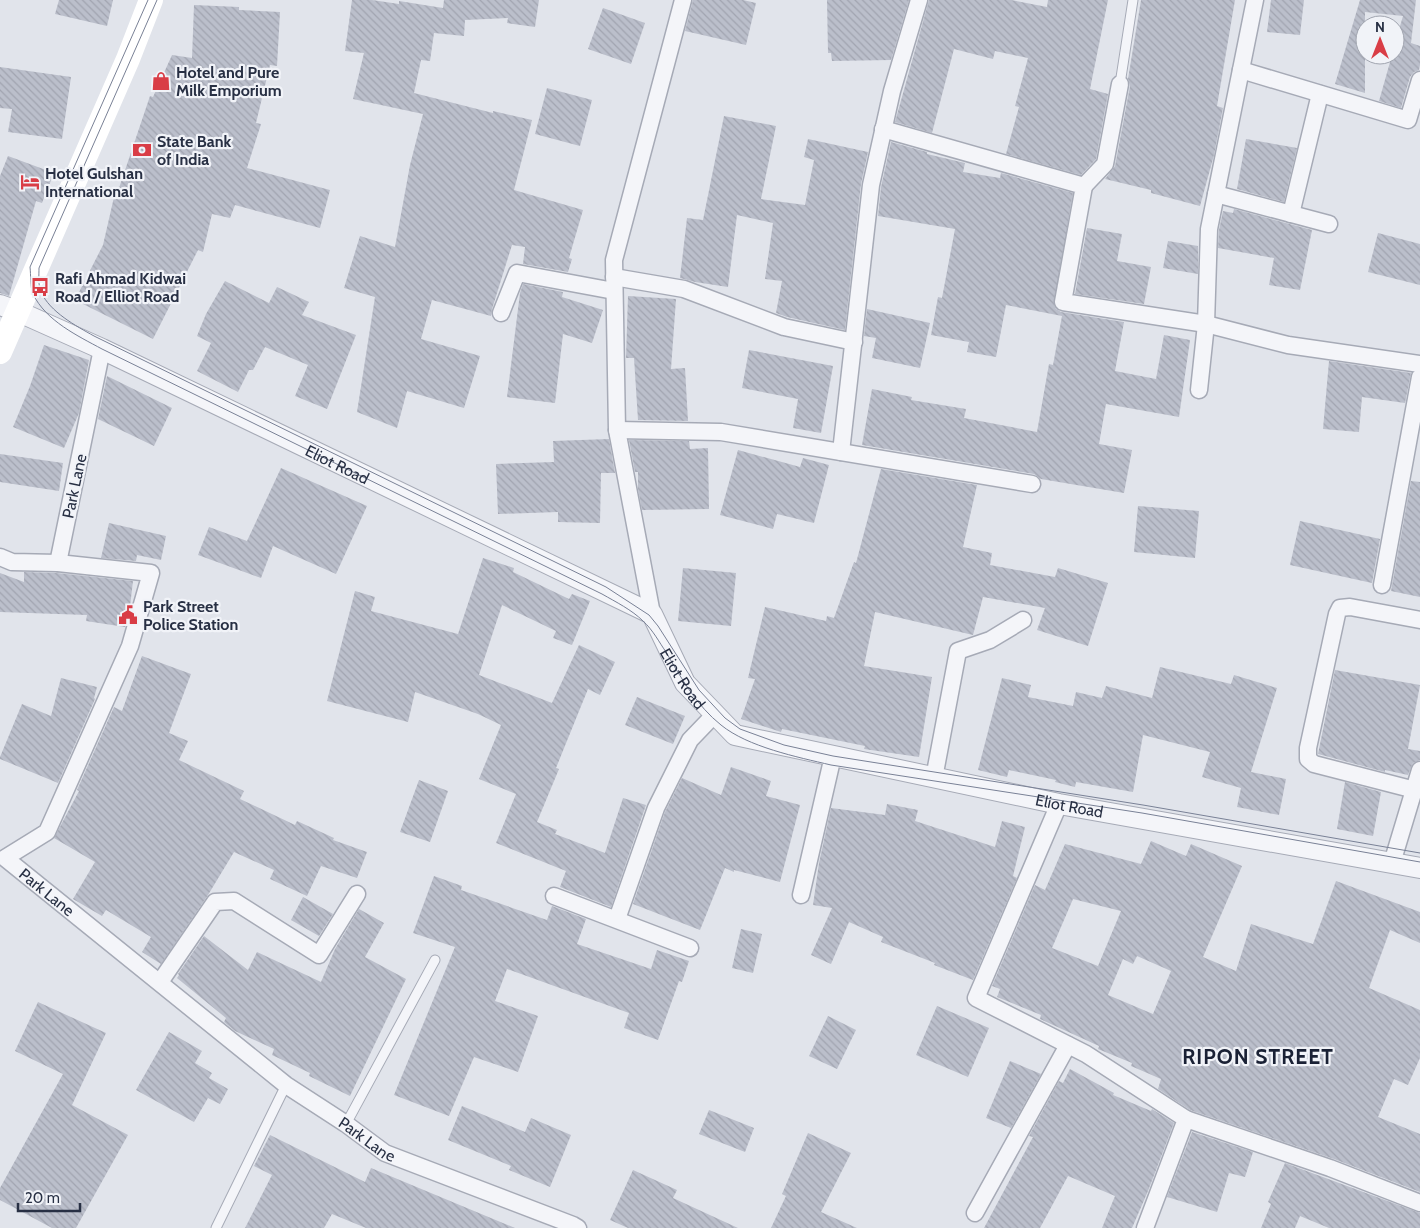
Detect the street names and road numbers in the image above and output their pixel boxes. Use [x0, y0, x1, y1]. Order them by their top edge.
street label: Eliot Road [302, 441, 372, 488]
street label: Park Lane [58, 452, 91, 520]
street label: Eliot Road [656, 645, 709, 713]
street label: Eliot Road [1034, 790, 1105, 822]
street label: Park Lane [15, 864, 78, 920]
street label: Park Lane [335, 1113, 398, 1166]

